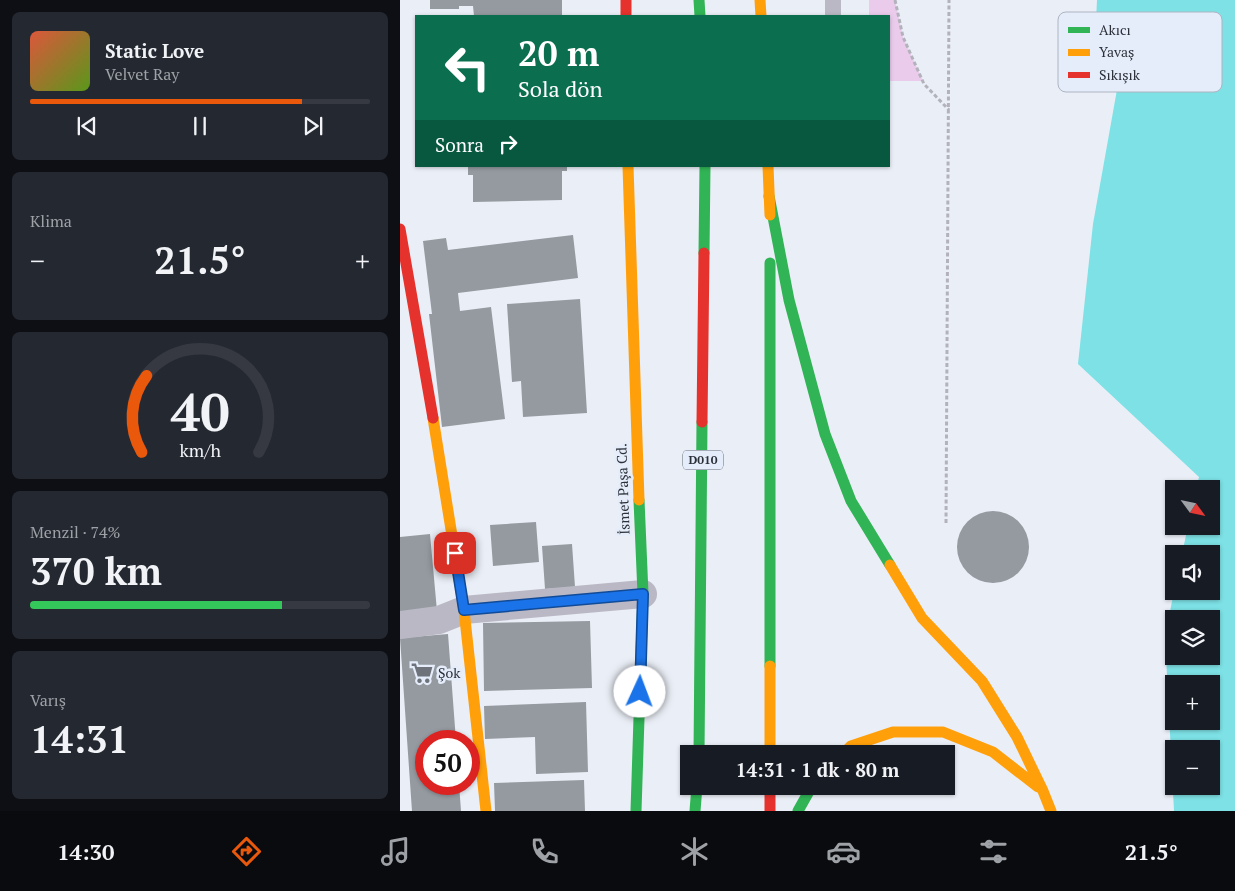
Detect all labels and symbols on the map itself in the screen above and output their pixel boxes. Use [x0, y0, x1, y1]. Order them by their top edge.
legend [1058, 12, 1222, 92]
text: Akıcı [1099, 20, 1131, 39]
text: Yavaş [1099, 42, 1134, 61]
text: Sıkışık [1099, 65, 1141, 84]
street label: İsmet Paşa Cd. [611, 443, 634, 535]
road number: D010 [683, 450, 723, 470]
north arrow [1165, 480, 1220, 535]
pin [434, 532, 476, 574]
supermarket icon: Şok [409, 660, 435, 686]
place label: Şok [438, 663, 461, 682]
position arrow [613, 665, 665, 717]
speed limit sign: 50 [415, 730, 480, 795]

